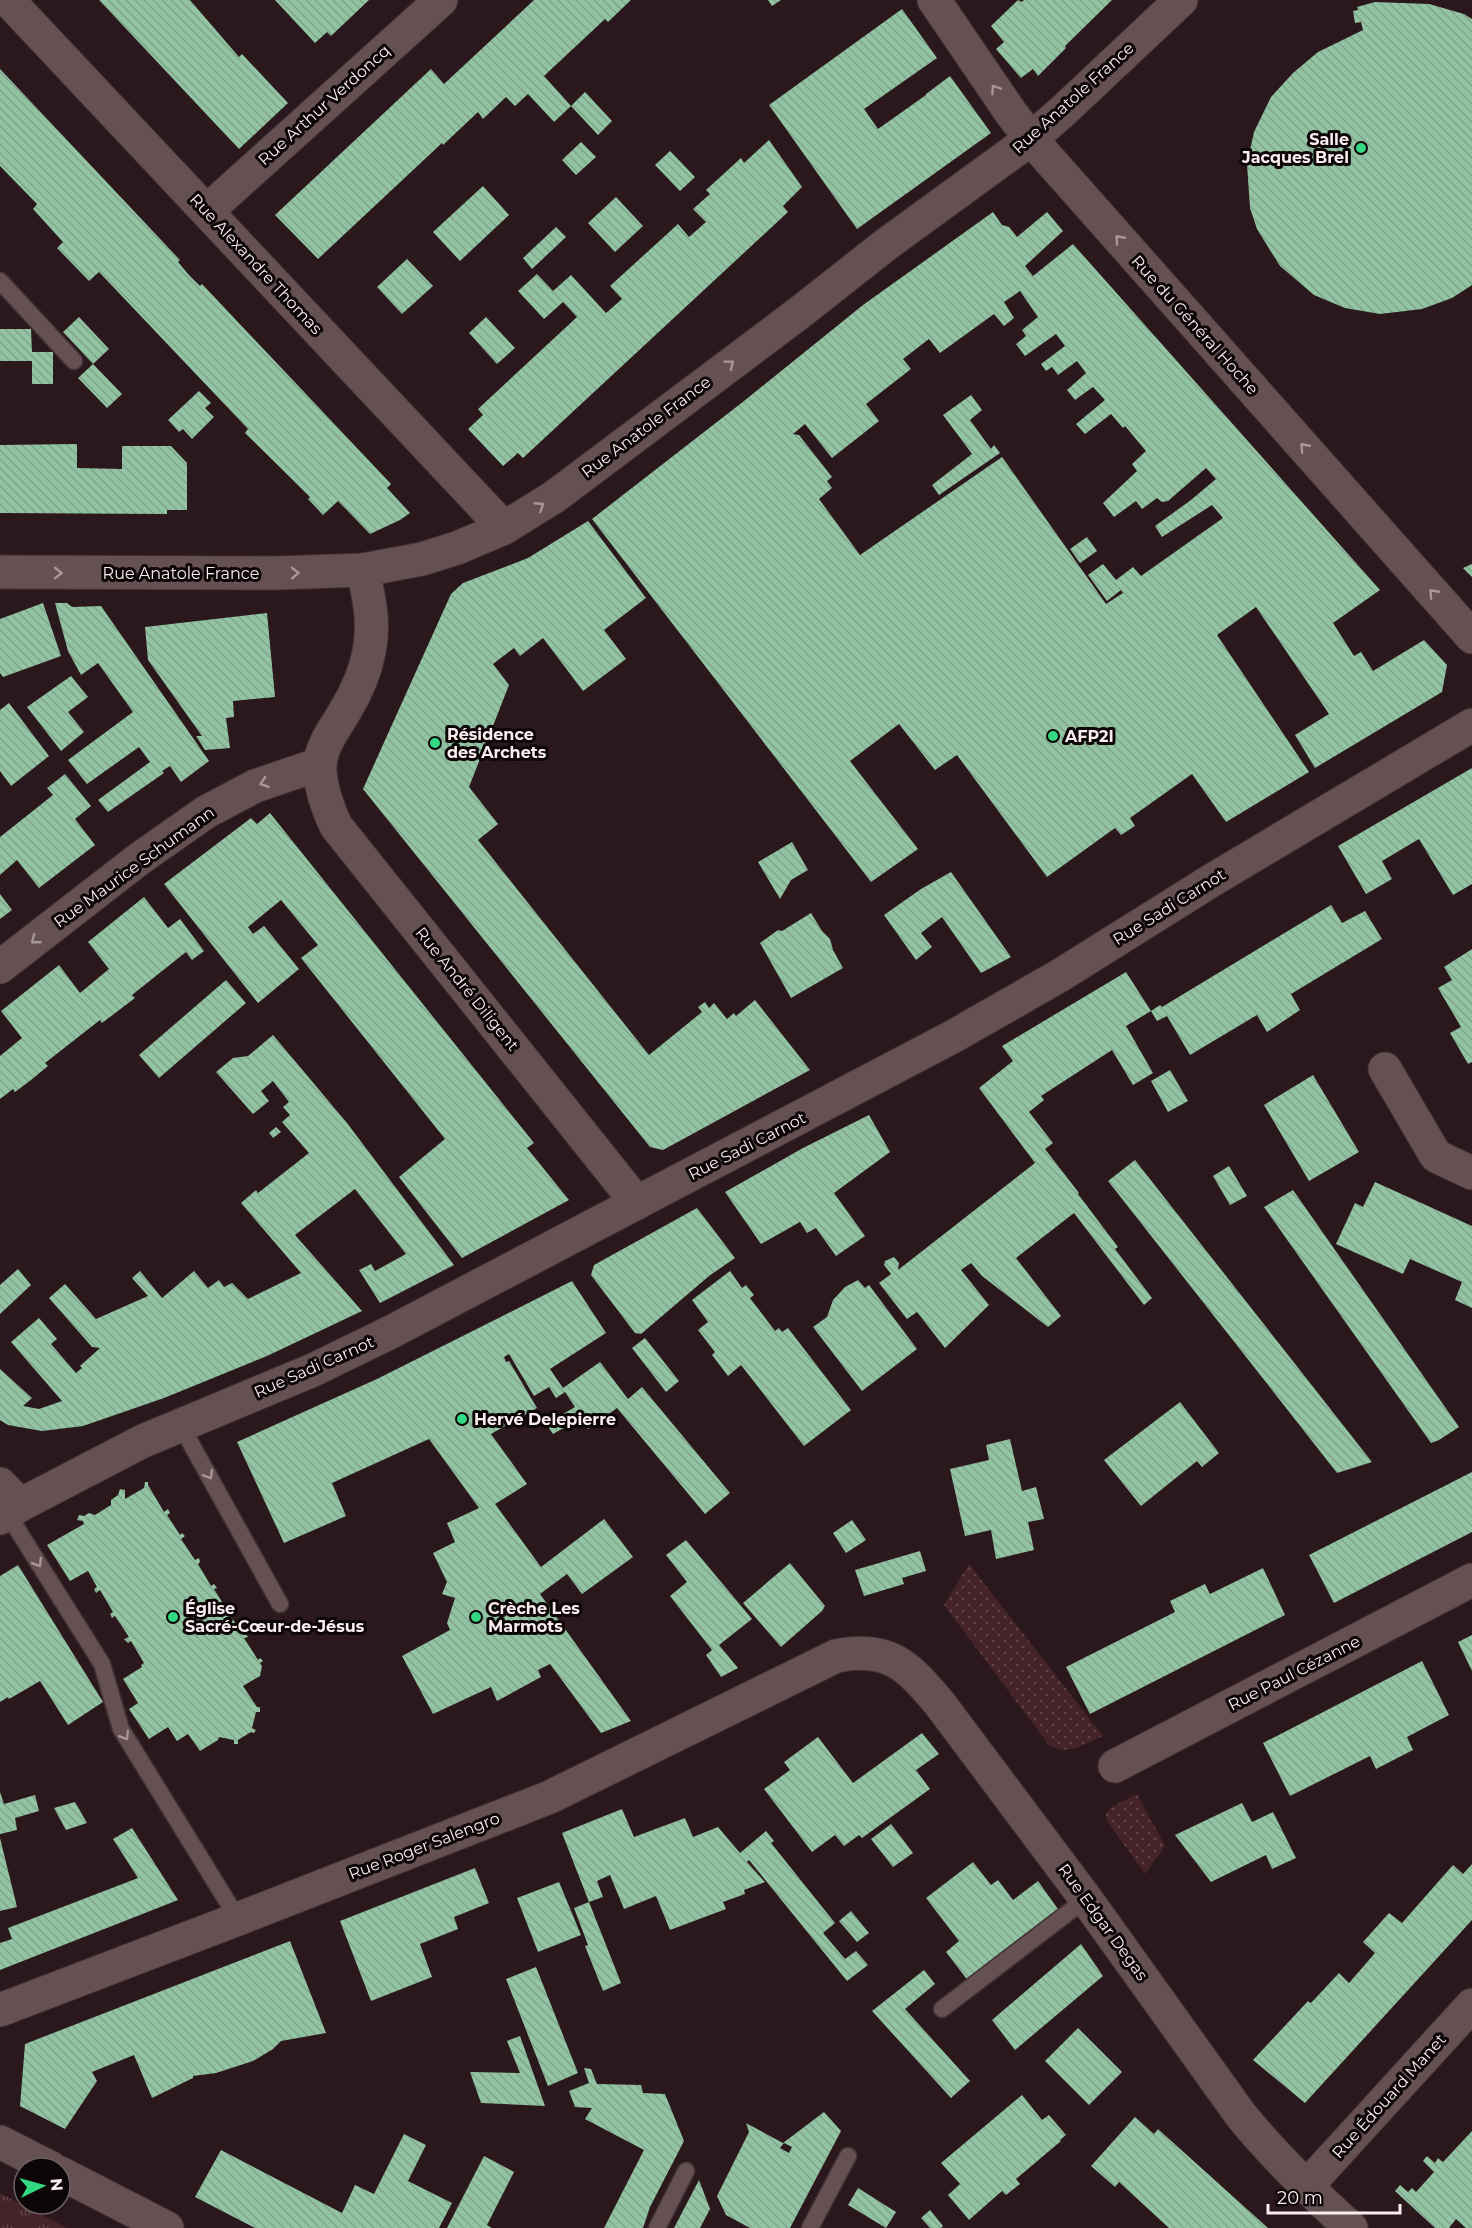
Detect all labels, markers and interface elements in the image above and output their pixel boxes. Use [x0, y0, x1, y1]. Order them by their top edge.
street label: Rue Anatole France [1008, 38, 1138, 158]
street label: Rue Arthur Verdoncq [254, 41, 394, 169]
one-way arrow [991, 84, 1002, 95]
place label: Salle Jacques Brel [1241, 130, 1349, 167]
marker: Salle Jacques Brel [1354, 141, 1368, 155]
street label: Rue Alexandre Thomas [186, 190, 326, 338]
one-way arrow [1115, 235, 1126, 246]
street label: Rue du Général Hoche [1128, 252, 1262, 398]
one-way arrow [724, 361, 735, 372]
street label: Rue Anatole France [578, 372, 714, 482]
one-way arrow [1300, 443, 1311, 454]
one-way arrow [534, 501, 544, 513]
street label: Rue Anatole France [103, 564, 259, 583]
one-way arrow [54, 567, 63, 579]
one-way arrow [291, 567, 300, 579]
one-way arrow [1429, 590, 1440, 600]
place label: Résidence des Archets [447, 725, 547, 762]
place label: AFP2I [1064, 727, 1114, 746]
marker: AFP2I [1046, 729, 1060, 743]
marker: Résidence des Archets [428, 736, 442, 750]
one-way arrow [259, 776, 270, 789]
street label: Rue Maurice Schumann [50, 803, 218, 931]
street label: Rue Sadi Carnot [1109, 864, 1229, 949]
street label: Rue André Diligent [411, 923, 523, 1055]
one-way arrow [30, 933, 41, 944]
street label: Rue Sadi Carnot [685, 1108, 809, 1184]
street label: Rue Sadi Carnot [251, 1332, 377, 1402]
place label: Hervé Delepierre [474, 1410, 616, 1429]
marker: Hervé Delepierre [455, 1412, 469, 1426]
one-way arrow [202, 1469, 213, 1479]
one-way arrow [31, 1557, 43, 1567]
place label: Église Sacré-Cœur-de-Jésus [185, 1599, 365, 1636]
place label: Crèche Les Marmots [488, 1599, 580, 1636]
marker: Église Sacré-Cœur-de-Jésus [166, 1610, 180, 1624]
marker: Crèche Les Marmots [469, 1610, 483, 1624]
street label: Rue Paul Cézanne [1225, 1631, 1363, 1715]
one-way arrow [118, 1729, 129, 1740]
street label: Rue Roger Salengro [346, 1808, 502, 1884]
street label: Rue Edgar Degas [1054, 1860, 1152, 1984]
street label: Rue Édouard Manet [1328, 2030, 1450, 2162]
north arrow [12, 2156, 72, 2216]
text: N [46, 2177, 66, 2192]
scale bar [1268, 2177, 1400, 2215]
text: 20 m [1277, 2187, 1323, 2209]

